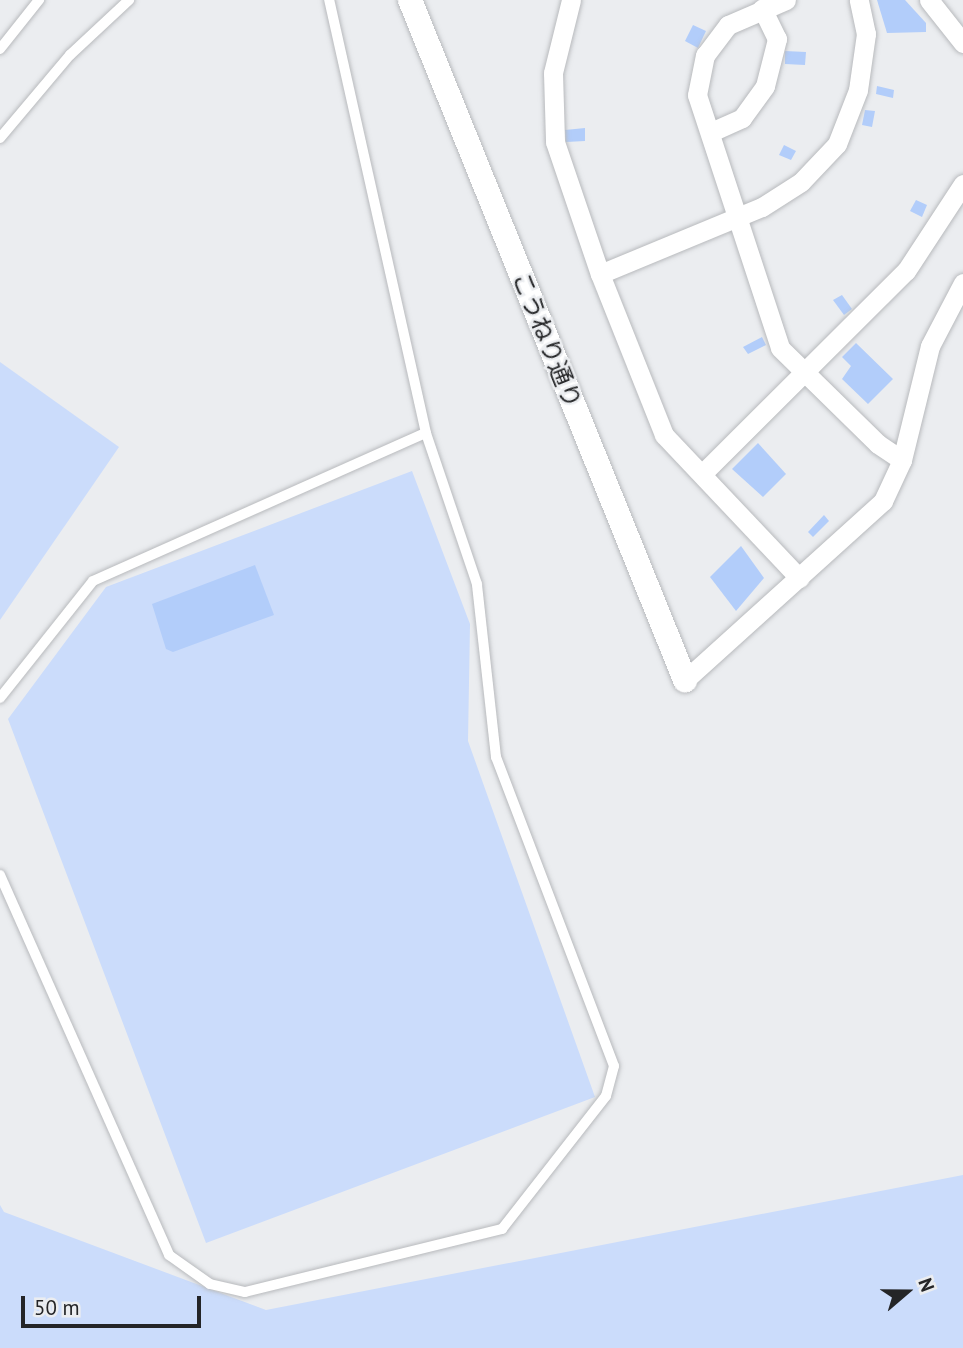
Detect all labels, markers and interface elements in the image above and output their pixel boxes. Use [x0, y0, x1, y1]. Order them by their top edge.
street label: こうねり通り [507, 268, 587, 412]
north arrow [872, 1257, 942, 1327]
text: N [913, 1275, 940, 1295]
scale bar [24, 1282, 205, 1326]
text: 50 m [34, 1294, 80, 1321]

